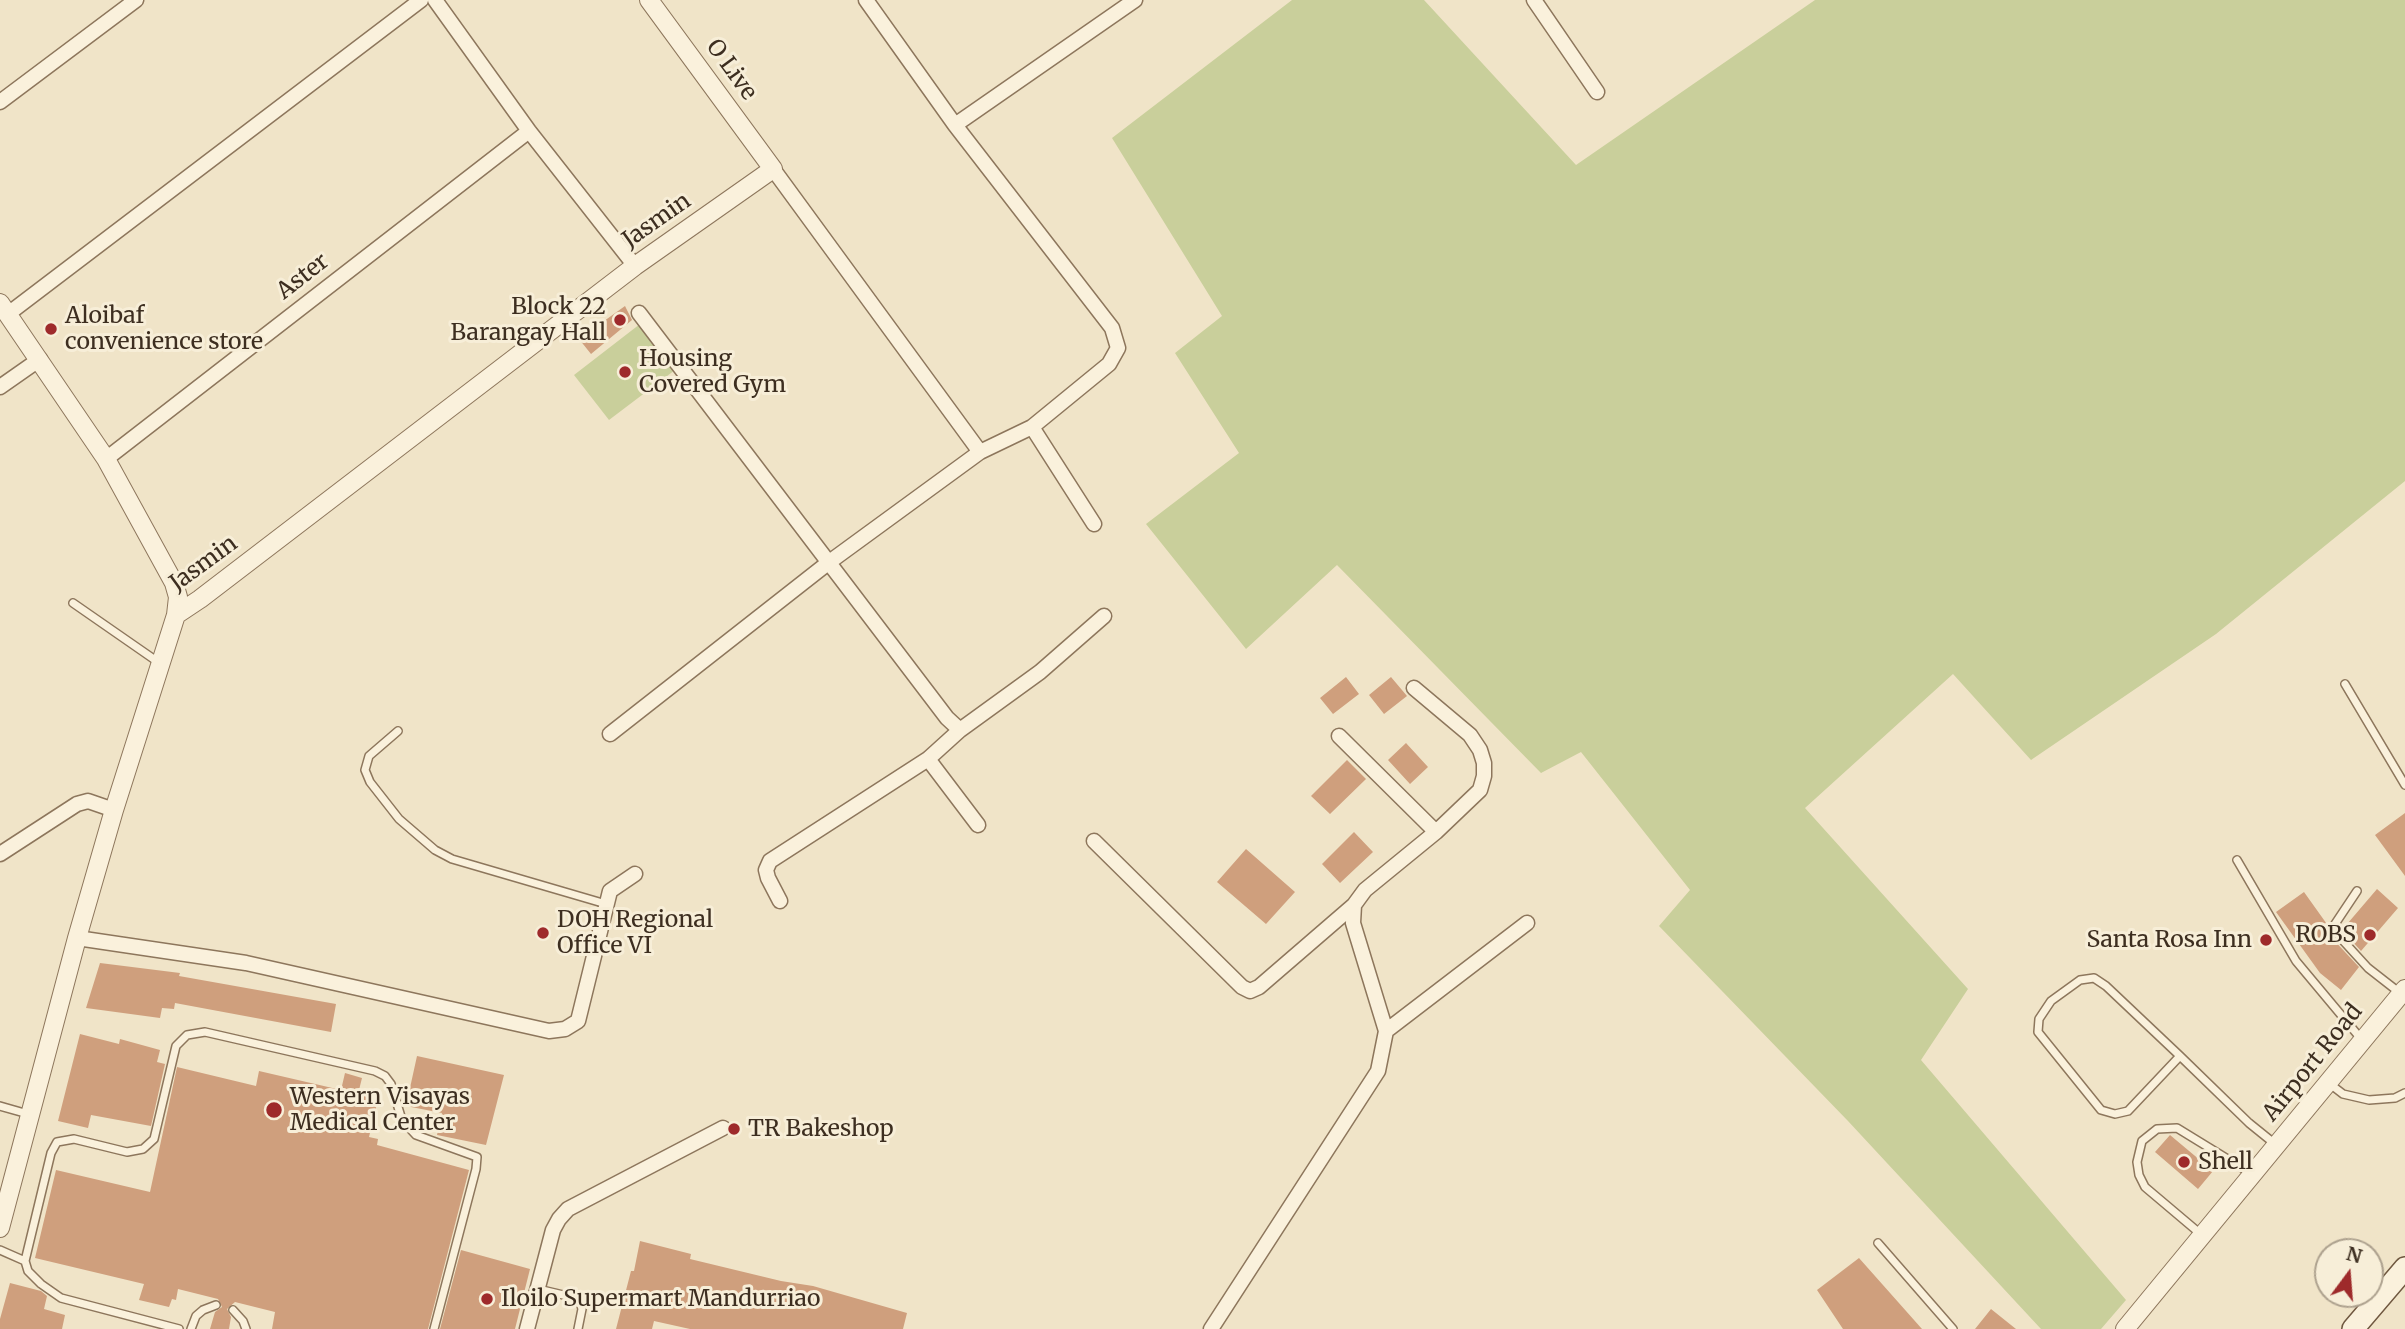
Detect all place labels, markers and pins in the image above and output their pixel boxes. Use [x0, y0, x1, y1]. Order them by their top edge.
place label: Block 22 Barangay Hall [451, 293, 606, 347]
place label: Aloibaf convenience store [65, 302, 263, 356]
marker: Block 22 Barangay Hall [612, 312, 628, 328]
marker: Aloibaf convenience store [43, 321, 59, 337]
place label: Housing Covered Gym [639, 345, 786, 399]
marker: Housing Covered Gym [617, 364, 633, 380]
place label: DOH Regional Office VI [557, 906, 713, 960]
place label: ROBS [2295, 921, 2356, 949]
marker: DOH Regional Office VI [535, 925, 551, 941]
place label: Santa Rosa Inn [2086, 926, 2252, 954]
marker: ROBS [2362, 927, 2378, 943]
marker: Santa Rosa Inn [2258, 932, 2274, 948]
place label: Western Visayas Medical Center [290, 1083, 470, 1137]
marker: Western Visayas Medical Center [264, 1100, 284, 1120]
place label: TR Bakeshop [748, 1115, 894, 1143]
marker: TR Bakeshop [726, 1121, 742, 1137]
place label: Shell [2198, 1148, 2253, 1176]
marker: Shell [2176, 1154, 2192, 1170]
place label: Iloilo Supermart Mandurriao [501, 1285, 820, 1313]
marker: Iloilo Supermart Mandurriao [479, 1291, 495, 1307]

